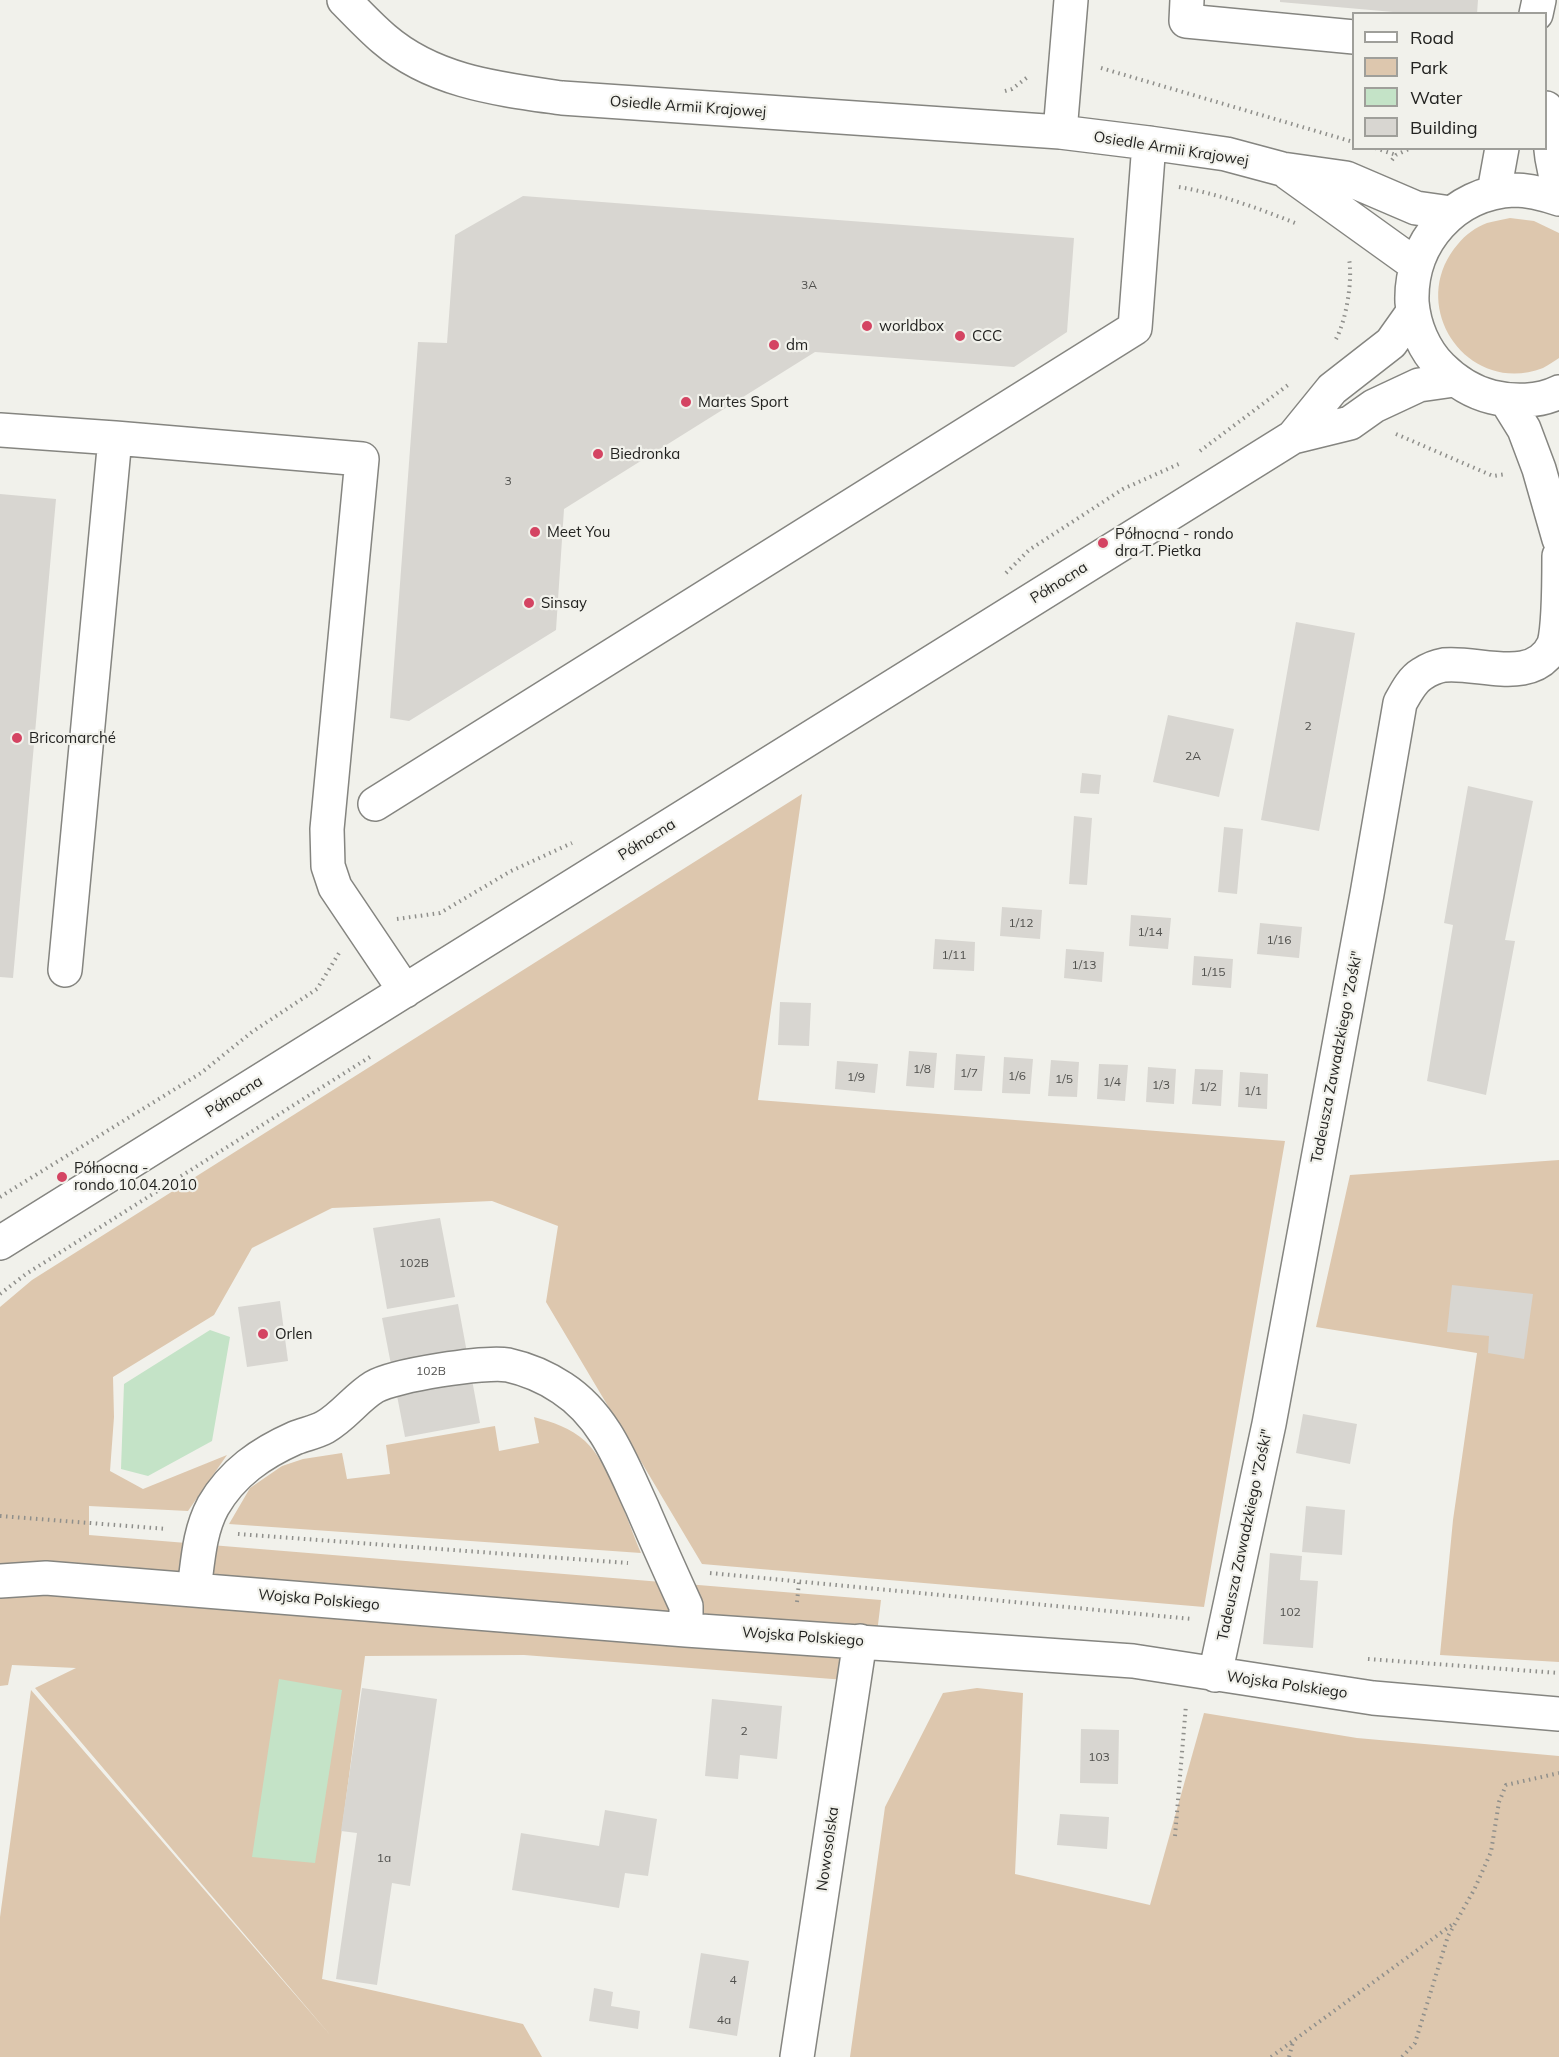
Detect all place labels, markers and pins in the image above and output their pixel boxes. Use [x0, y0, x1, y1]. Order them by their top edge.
place label: worldbox [879, 317, 944, 335]
marker: worldbox [860, 319, 874, 333]
place label: CCC [972, 327, 1002, 345]
marker: CCC [953, 329, 967, 343]
place label: dm [786, 336, 808, 354]
marker: dm [767, 338, 781, 352]
place label: Martes Sport [698, 393, 788, 411]
marker: Martes Sport [679, 395, 693, 409]
place label: Biedronka [610, 445, 680, 463]
marker: Biedronka [591, 447, 605, 461]
place label: Meet You [547, 523, 610, 541]
marker: Meet You [528, 525, 542, 539]
place label: Północna - rondo dra T. Pietka [1115, 525, 1234, 560]
marker: Północna - rondo dra T. Pietka [1096, 536, 1110, 550]
place label: Sinsay [541, 594, 587, 612]
marker: Sinsay [522, 596, 536, 610]
place label: Bricomarché [29, 729, 116, 747]
marker: Bricomarché [10, 731, 24, 745]
place label: Północna - rondo 10.04.2010 [74, 1159, 197, 1194]
marker: Północna - rondo 10.04.2010 [55, 1170, 69, 1184]
place label: Orlen [275, 1325, 313, 1343]
marker: Orlen [256, 1327, 270, 1341]

